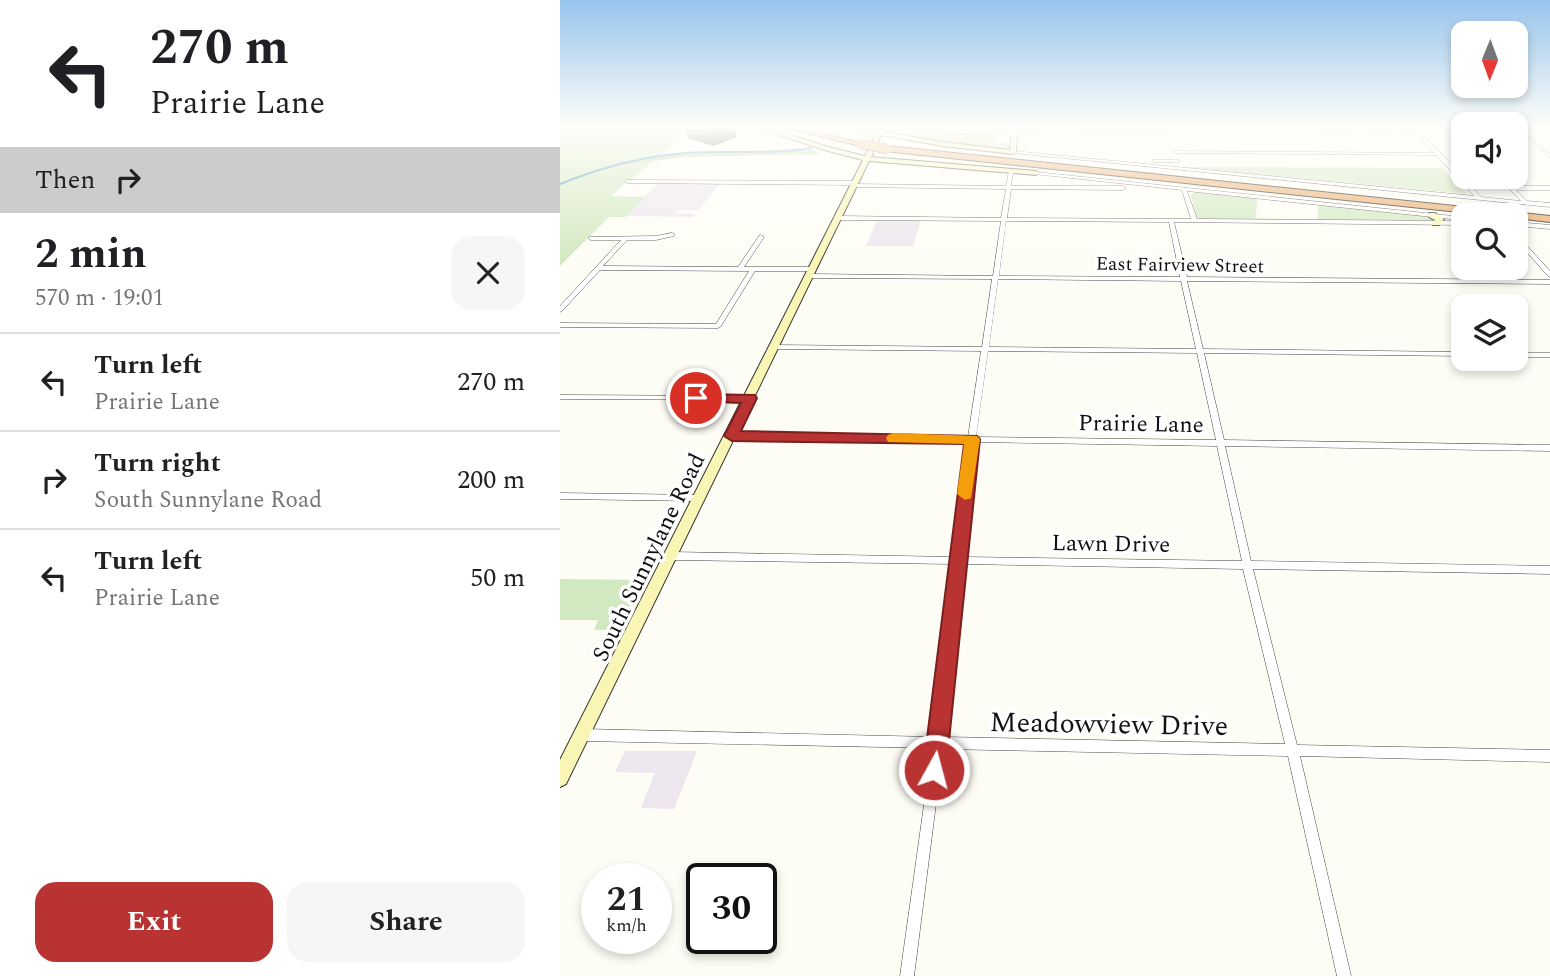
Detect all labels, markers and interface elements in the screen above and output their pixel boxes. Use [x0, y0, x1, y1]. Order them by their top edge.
text: 270 m [150, 11, 289, 86]
north arrow [1451, 21, 1528, 98]
map controls [1451, 21, 1528, 371]
icon: left [35, 28, 126, 119]
text: Prairie Lane [150, 79, 325, 128]
button: sound [1451, 112, 1528, 189]
text: Then [35, 160, 95, 200]
icon: right [109, 161, 147, 199]
button: search [1451, 203, 1528, 280]
text: 2 min [35, 223, 147, 286]
button: close [451, 236, 525, 310]
street label: East Fairview Street [1096, 250, 1265, 281]
text: 570 m · 19:01 [35, 281, 164, 316]
button: layers [1451, 294, 1528, 371]
text: Turn left [94, 345, 202, 385]
text: 270 m [457, 362, 525, 402]
icon: left [35, 363, 73, 401]
pin [666, 368, 726, 428]
icon: arrive [677, 379, 715, 417]
text: Prairie Lane [94, 385, 220, 420]
street label: Prairie Lane [1078, 406, 1204, 443]
text: Turn right [94, 443, 221, 483]
street label: South Sunnylane Road [584, 447, 715, 668]
text: 200 m [457, 460, 525, 500]
icon: right [35, 461, 73, 499]
text: South Sunnylane Road [94, 483, 322, 518]
street label: Lawn Drive [1051, 526, 1171, 563]
text: Turn left [94, 541, 202, 581]
text: 50 m [470, 558, 525, 598]
icon: left [35, 559, 73, 597]
text: Prairie Lane [94, 581, 220, 616]
street label: Meadowview Drive [989, 701, 1229, 748]
position arrow [897, 733, 971, 807]
speed limit sign: 30 [686, 863, 777, 954]
text: 21 [607, 873, 646, 926]
button: Exit [35, 882, 273, 962]
button: Share [287, 882, 525, 962]
text: km/h [606, 912, 647, 939]

